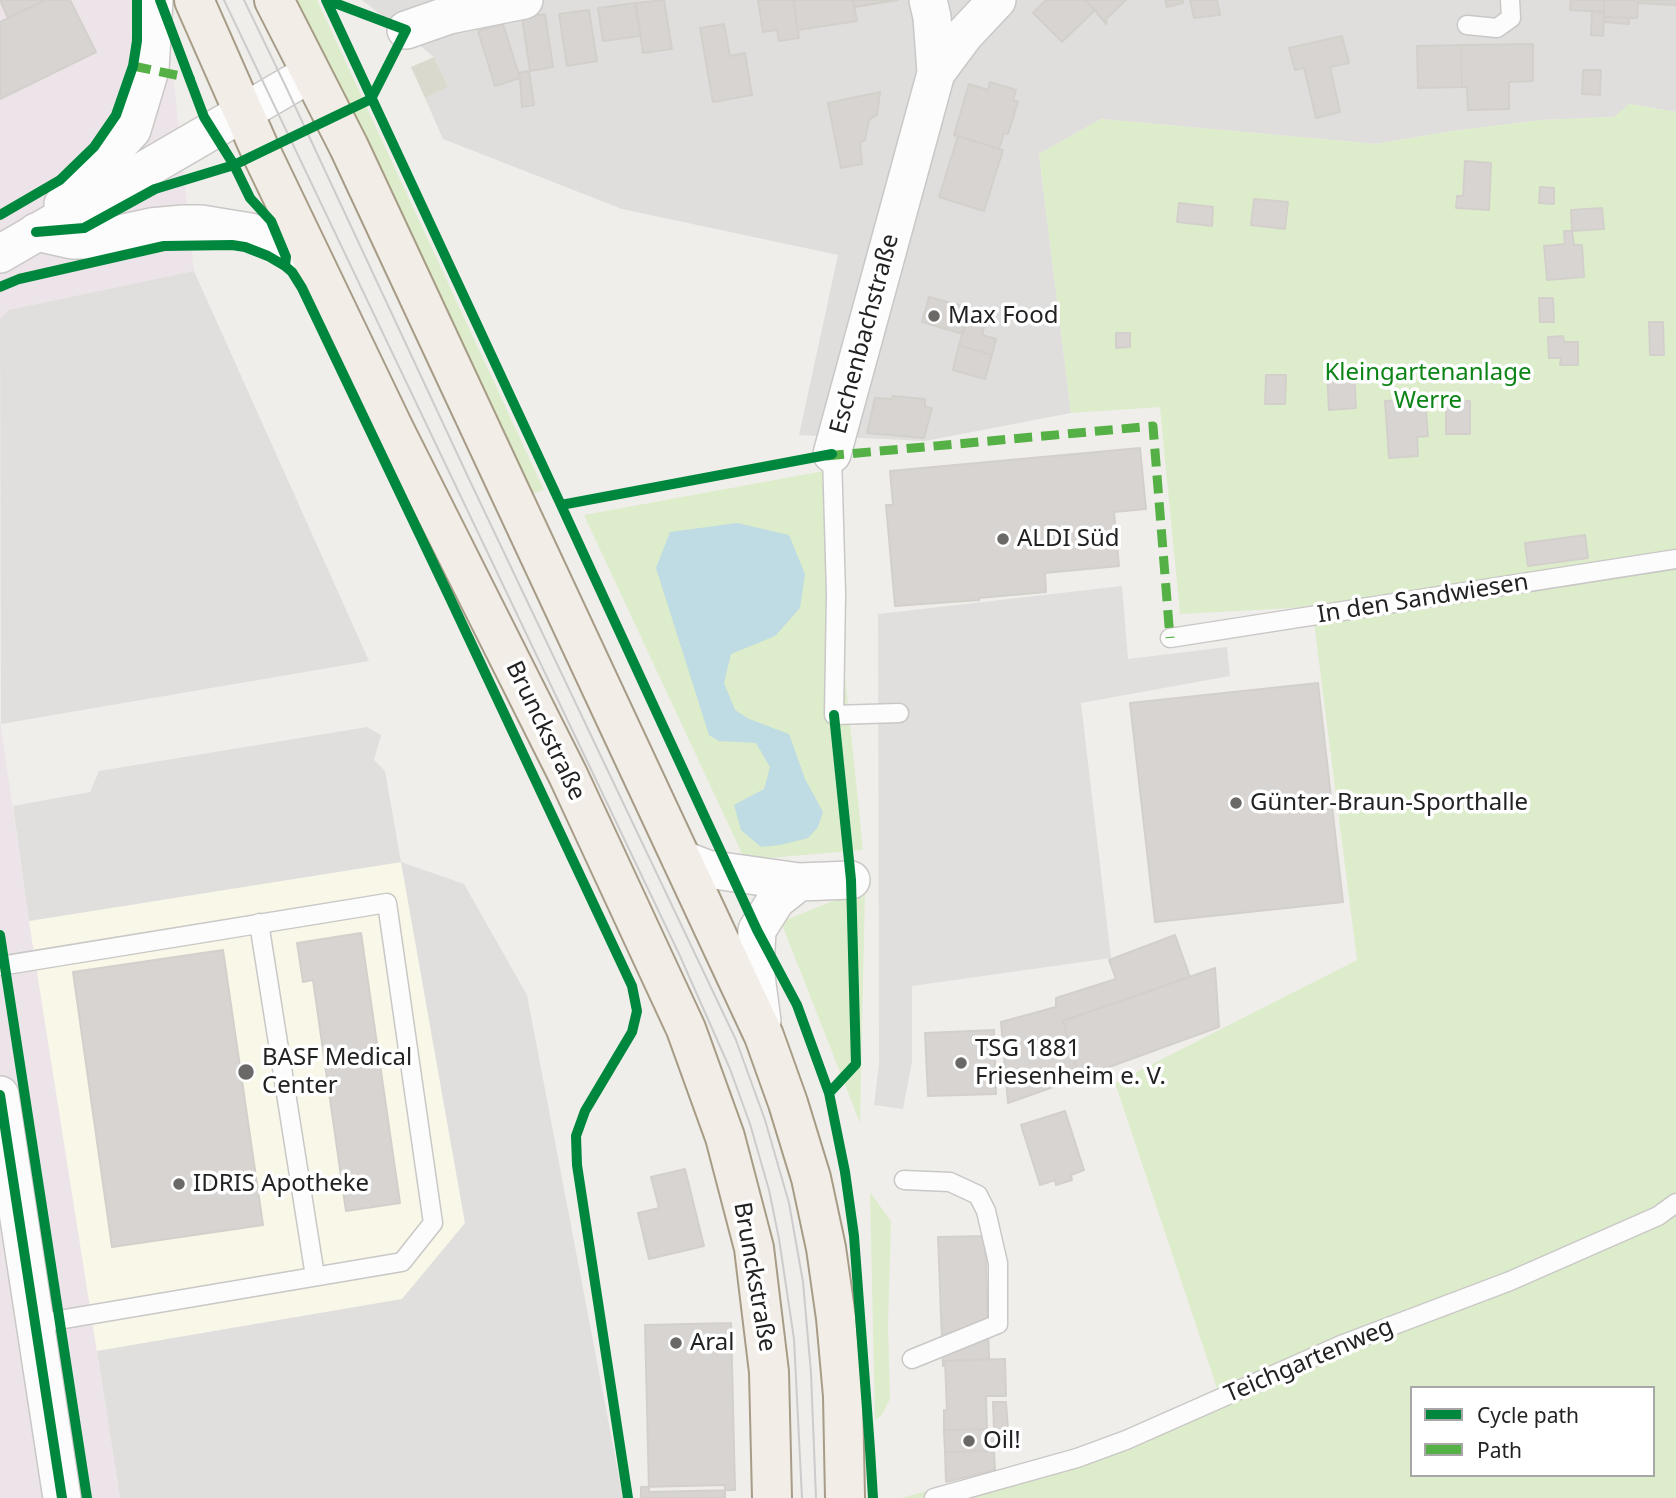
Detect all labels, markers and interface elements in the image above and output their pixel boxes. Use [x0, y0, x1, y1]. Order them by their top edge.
street label: Eschenbachstraße [824, 231, 906, 437]
place label: Max Food [948, 302, 1058, 330]
marker: Max Food [926, 308, 942, 324]
park label: Kleingartenanlage Werre [1324, 359, 1532, 415]
place label: ALDI Süd [1017, 525, 1120, 553]
marker: ALDI Süd [995, 531, 1011, 547]
street label: In den Sandwiesen [1315, 568, 1531, 630]
street label: Brunckstraße [499, 657, 591, 805]
place label: Günter-Braun-Sporthalle [1250, 789, 1528, 817]
marker: Günter-Braun-Sporthalle [1228, 795, 1244, 811]
place label: TSG 1881 Friesenheim e. V. [975, 1035, 1166, 1091]
place label: BASF Medical Center [262, 1044, 412, 1100]
marker: TSG 1881 Friesenheim e. V. [953, 1055, 969, 1071]
marker: BASF Medical Center [236, 1062, 256, 1082]
place label: IDRIS Apotheke [193, 1170, 369, 1198]
marker: IDRIS Apotheke [171, 1176, 187, 1192]
street label: Brunckstraße [727, 1200, 781, 1354]
street label: Teichgartenweg [1220, 1313, 1398, 1409]
place label: Aral [690, 1329, 734, 1357]
marker: Aral [668, 1335, 684, 1351]
legend [1410, 1386, 1655, 1477]
text: Cycle path [1477, 1401, 1579, 1429]
place label: Oil! [983, 1427, 1021, 1455]
marker: Oil! [961, 1433, 977, 1449]
text: Path [1477, 1436, 1522, 1464]

